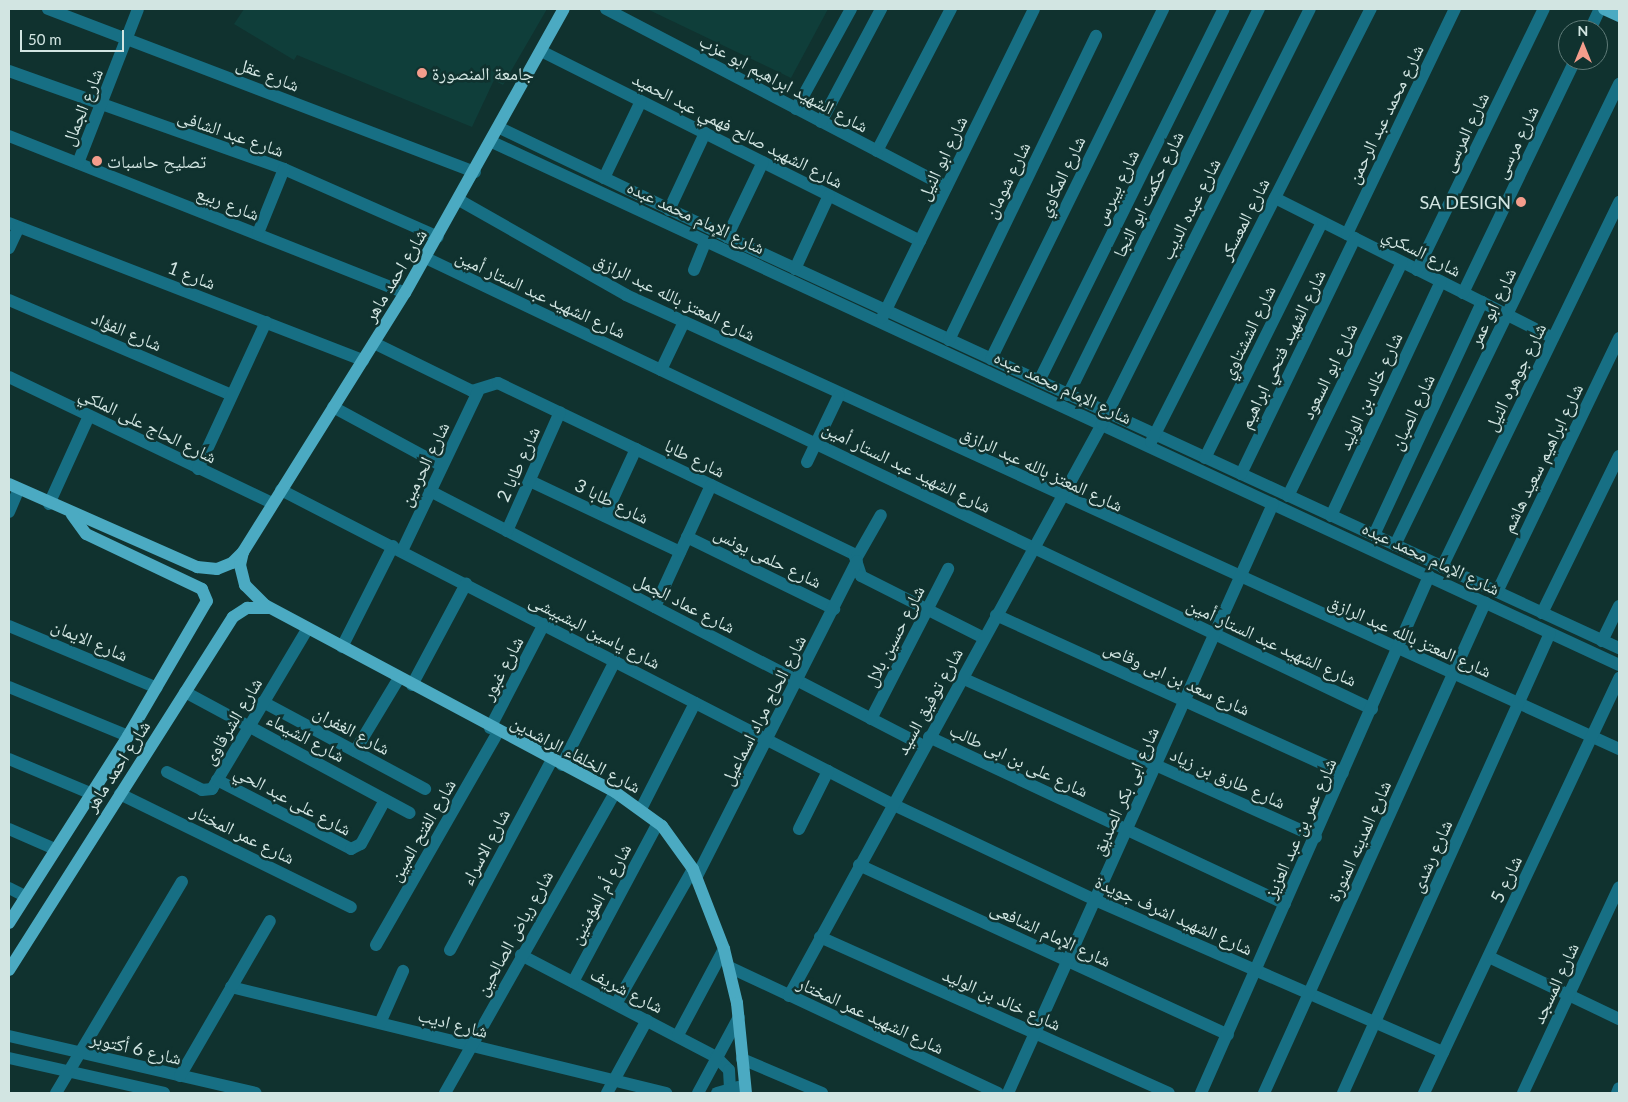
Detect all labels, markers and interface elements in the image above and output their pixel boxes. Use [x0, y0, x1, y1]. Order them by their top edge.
scale bar [22, 20, 126, 52]
north arrow [1558, 20, 1608, 70]
text: N [1578, 22, 1588, 39]
street label: شارع الشهيد ابراهيم ابو عزب [696, 29, 872, 137]
text: 50 m [28, 30, 62, 48]
street label: شارع محمد عبد الرحمن [1342, 41, 1428, 187]
street label: شارع عقل [234, 52, 302, 96]
place label: جامعة المنصورة [432, 62, 534, 84]
street label: شارع الجمال [57, 65, 107, 149]
marker: جامعة المنصورة [416, 67, 428, 79]
street label: شارع الشهيد صالح فهمي عبد الحميد [629, 67, 847, 193]
street label: شارع المرسى [1436, 89, 1494, 175]
street label: شارع مرسى [1489, 102, 1543, 182]
street label: شارع عبد الشافى [175, 105, 287, 161]
street label: شارع ابو النيل [912, 112, 972, 204]
street label: شارع حكمت ابو النجا [1108, 127, 1188, 261]
street label: شارع المكاوي [1032, 132, 1090, 220]
street label: شارع شومان [979, 138, 1035, 222]
street label: شارع بيبرس [1089, 146, 1143, 228]
place label: تصليح حاسبات [107, 150, 206, 172]
marker: تصليح حاسبات [91, 155, 103, 167]
street label: شارع عبده الديب [1155, 155, 1225, 263]
street label: شارع المعسكر [1214, 174, 1274, 264]
street label: شارع الإمام محمد عبده [624, 176, 768, 258]
street label: شارع ربيع [193, 181, 263, 225]
place label: SA DESIGN [1419, 191, 1511, 213]
marker: SA DESIGN [1515, 196, 1527, 208]
street label: شارع السكري [1379, 223, 1465, 281]
street label: شارع احمد ماهر [359, 225, 431, 325]
street label: شارع الشهيد عبد الستار أمين [453, 245, 629, 343]
street label: شارع المعتز بالله عبد الرازق [591, 249, 759, 345]
street label: شارع 1 [165, 256, 219, 294]
street label: شارع ابو عمر [1464, 264, 1520, 350]
street label: شارع الشهيد فتحي ابراهيم [1234, 266, 1330, 432]
street label: شارع الششتاوي [1216, 282, 1280, 382]
street label: شارع الفؤاد [89, 307, 165, 355]
street label: شارع ابو السعود [1296, 319, 1362, 423]
street label: شارع جوهره النيل [1480, 319, 1550, 435]
street label: شارع خالد بن الوليد [1333, 329, 1407, 453]
street label: شارع الإمام محمد عبده [991, 346, 1135, 428]
street label: شارع الصبان [1385, 371, 1439, 453]
street label: شارع ابراهيم سعيد هاشم [1496, 380, 1588, 536]
street label: شارع الحاج على الملكي [76, 382, 220, 468]
street label: شارع الشهيد عبد الستار أمين [819, 417, 995, 517]
street label: شارع الحرمين [394, 418, 454, 510]
street label: شارع المعتز بالله عبد الرازق [958, 422, 1126, 516]
street label: شارع طابا 2 [492, 423, 544, 505]
street label: شارع طابا [661, 434, 729, 482]
street label: شارع طابا 3 [571, 474, 653, 528]
street label: شارع الإمام محمد عبده [1359, 517, 1503, 599]
street label: شارع حلمى يونس [711, 522, 825, 592]
street label: شارع عماد الجمل [631, 568, 739, 638]
street label: شارع حسين بلال [859, 582, 929, 690]
street label: شارع ياسين البشبيشى [526, 589, 664, 673]
street label: شارع المعتز بالله عبد الرازق [1325, 590, 1495, 682]
street label: شارع الشهيد عبد الستار أمين [1184, 593, 1360, 691]
street label: شارع الايمان [48, 614, 132, 666]
street label: شارع الحاج مراد اسماعيل [716, 631, 810, 789]
street label: شارع غبور [476, 633, 528, 703]
street label: شارع سعد بن ابى وقاص [1101, 636, 1253, 720]
street label: شارع توفيق السيد [891, 644, 967, 758]
street label: شارع الشرقاوى [198, 674, 266, 768]
street label: شارع الغفران [310, 701, 394, 759]
street label: شارع الشيماء [263, 707, 349, 767]
street label: شارع الخلفاء الراشدين [507, 711, 645, 797]
street label: شارع احمد ماهر [80, 716, 154, 816]
street label: شارع على بن ابى طالب [946, 718, 1092, 802]
street label: شارع ابى بكر الصديق [1087, 723, 1163, 859]
street label: شارع طارق بن زياد [1167, 743, 1289, 813]
street label: شارع عمر بن عبد العزيز [1259, 755, 1341, 901]
street label: شارع على عبد الحي [231, 760, 355, 840]
street label: شارع الفتح المبين [384, 775, 460, 885]
street label: شارع المدينه المنورة [1323, 777, 1395, 905]
street label: شارع عمر المختار [188, 800, 298, 868]
street label: شارع الاسراء [456, 805, 514, 889]
street label: شارع رشدى [1405, 816, 1457, 896]
street label: شارع أم المؤمنين [564, 840, 636, 948]
street label: شارع 5 [1486, 852, 1526, 906]
street label: شارع رياض الصالحين [471, 866, 557, 1000]
street label: شارع الشهيد اشرف جويدة [1092, 870, 1256, 960]
street label: شارع الإمام الشافعى [987, 897, 1115, 971]
street label: شارع المسجد [1527, 939, 1583, 1027]
street label: شارع شريف [587, 962, 667, 1018]
street label: شارع خالد بن الوليد [939, 963, 1065, 1035]
street label: شارع الشهيد عمر المختار [794, 972, 948, 1058]
street label: شارع اديب [416, 1004, 490, 1042]
street label: شارع 6 أكتوبر [88, 1027, 184, 1069]

